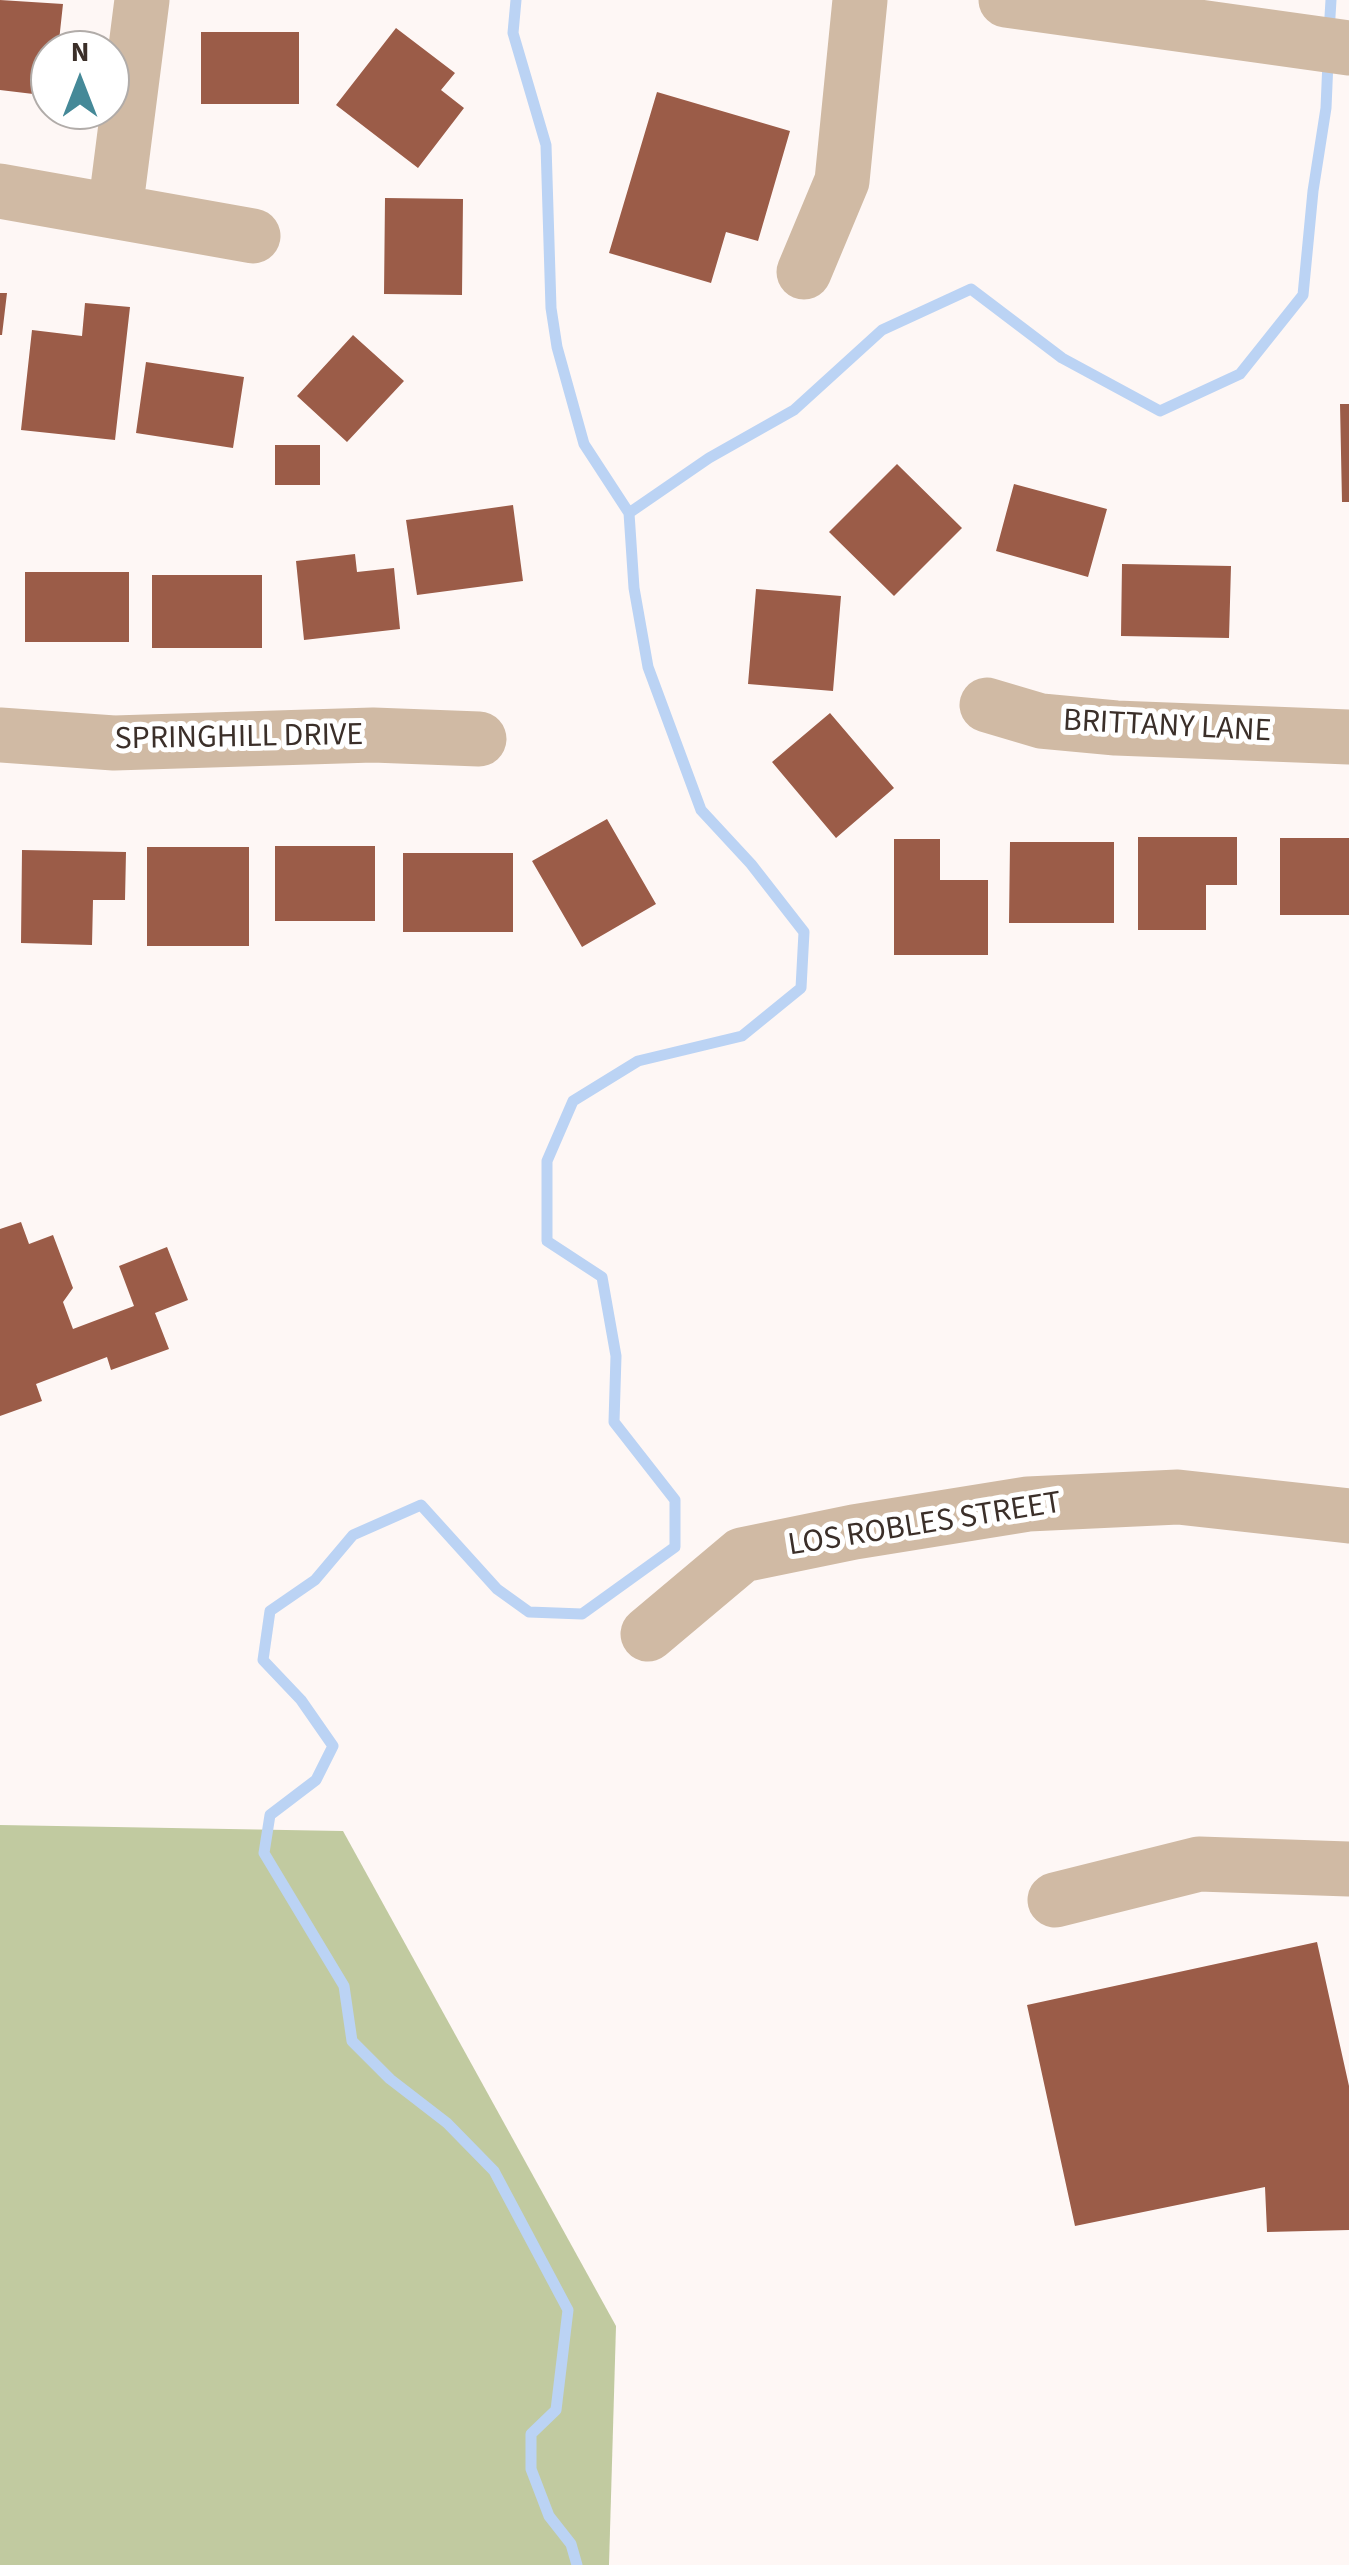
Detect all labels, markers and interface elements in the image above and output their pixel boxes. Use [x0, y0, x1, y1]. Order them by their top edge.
north arrow [30, 30, 130, 130]
text: N [71, 32, 89, 72]
street label: BRITTANY LANE [1062, 703, 1272, 753]
street label: SPRINGHILL DRIVE [114, 718, 364, 760]
street label: LOS ROBLES STREET [786, 1485, 1064, 1567]

